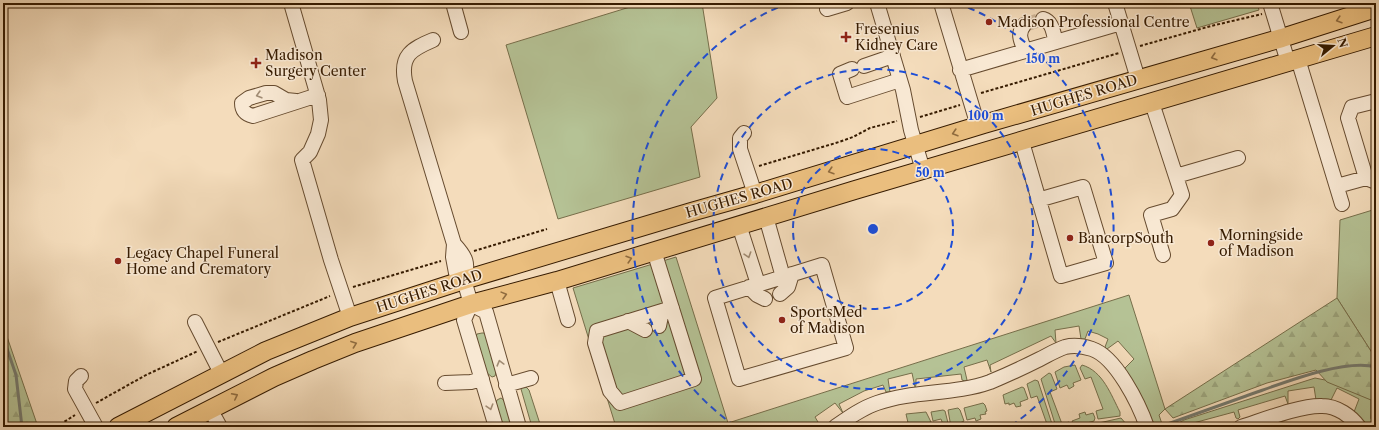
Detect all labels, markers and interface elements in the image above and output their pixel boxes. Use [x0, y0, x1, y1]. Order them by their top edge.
place label: Madison Professional Centre [997, 13, 1190, 31]
one-way arrow [1335, 15, 1342, 24]
marker: Madison Professional Centre [984, 17, 994, 27]
place label: Fresenius Kidney Care [855, 20, 938, 54]
north arrow [1313, 26, 1353, 66]
marker: Fresenius Kidney Care [840, 31, 852, 43]
text: N [1334, 36, 1351, 50]
place label: Madison Surgery Center [265, 46, 366, 80]
text: 150 m [1026, 51, 1060, 66]
one-way arrow [1211, 52, 1218, 61]
marker: Madison Surgery Center [250, 57, 262, 69]
street label: HUGHES ROAD [1028, 70, 1140, 120]
one-way arrow [256, 90, 263, 99]
text: 100 m [968, 108, 1004, 123]
one-way arrow [952, 128, 959, 137]
text: 50 m [915, 165, 945, 180]
one-way arrow [827, 166, 834, 175]
street label: HUGHES ROAD [683, 174, 795, 222]
centre of rings [866, 222, 880, 236]
place label: Morningside of Madison [1219, 226, 1303, 260]
place label: BancorpSouth [1078, 229, 1174, 247]
marker: BancorpSouth [1065, 233, 1075, 243]
marker: Morningside of Madison [1206, 238, 1216, 248]
place label: Legacy Chapel Funeral Home and Crematory [126, 244, 279, 278]
one-way arrow [744, 251, 752, 258]
one-way arrow [626, 255, 633, 264]
marker: Legacy Chapel Funeral Home and Crematory [113, 256, 123, 266]
street label: HUGHES ROAD [374, 265, 484, 317]
one-way arrow [501, 291, 508, 300]
place label: SportsMed of Madison [790, 303, 865, 337]
marker: SportsMed of Madison [777, 315, 787, 325]
one-way arrow [351, 340, 358, 348]
one-way arrow [497, 359, 505, 366]
one-way arrow [231, 393, 239, 401]
one-way arrow [485, 404, 494, 411]

